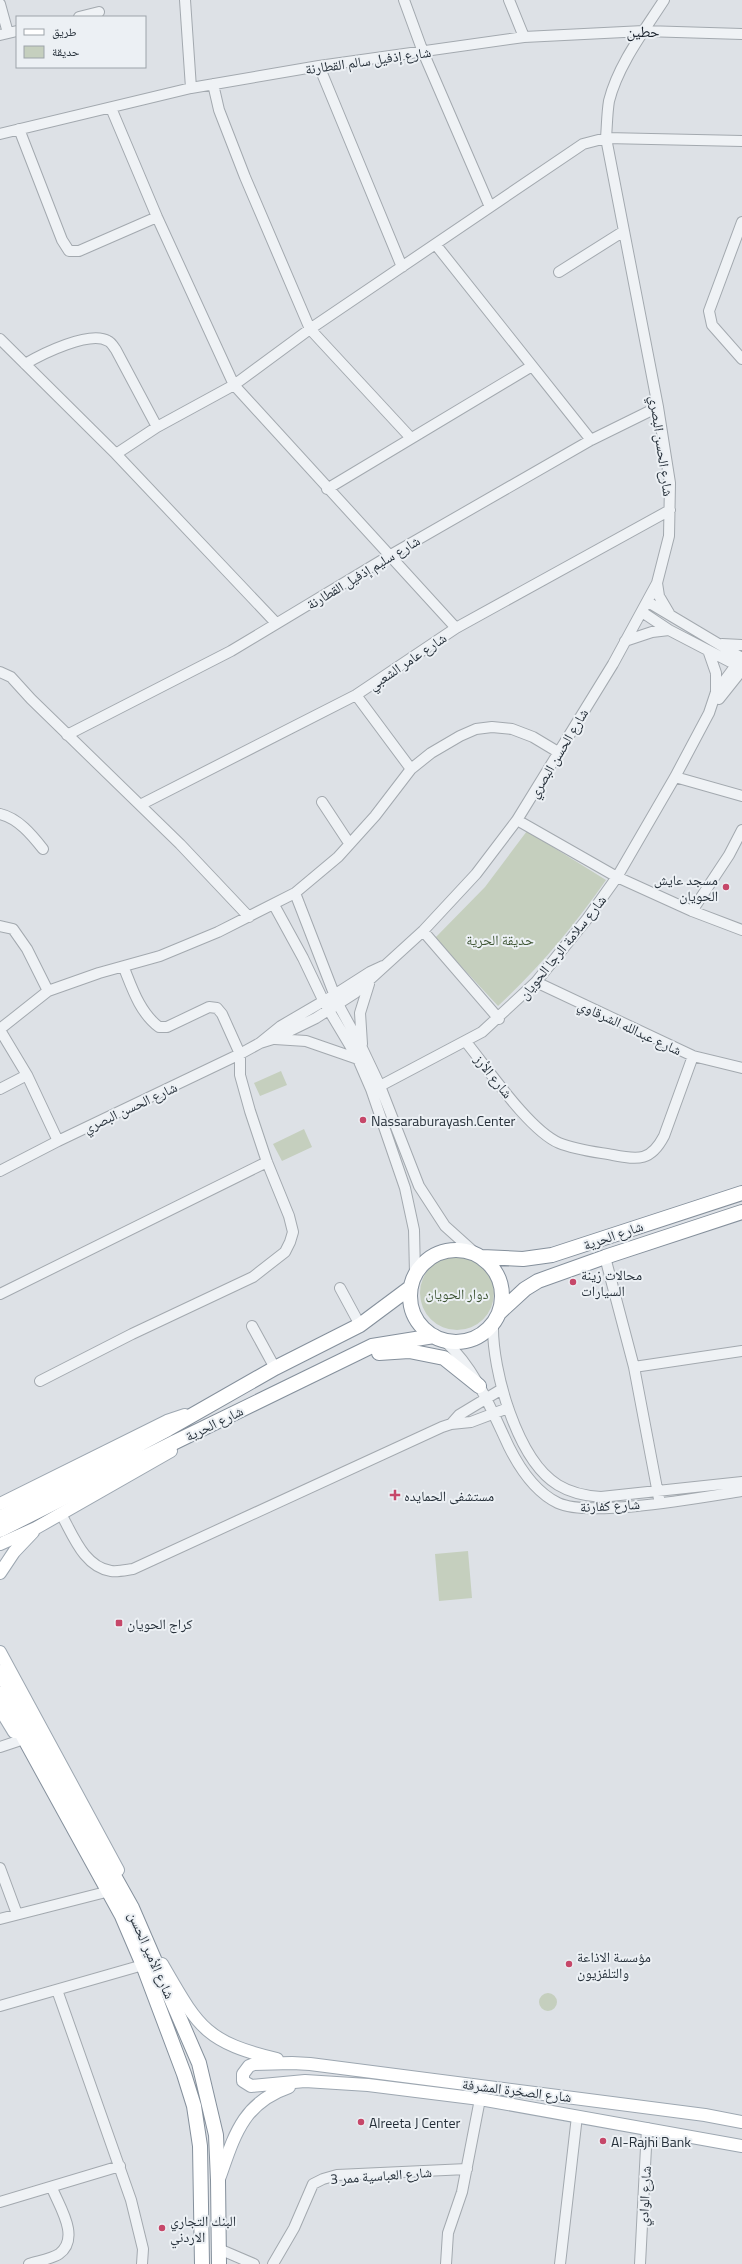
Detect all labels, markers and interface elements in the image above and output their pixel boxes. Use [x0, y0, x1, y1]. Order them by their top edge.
legend [16, 16, 146, 68]
district label: حطين [626, 20, 660, 43]
text: طريق [52, 22, 77, 41]
street label: شارع إذفيل سالم القطارنة [304, 41, 432, 79]
text: حديقة [52, 42, 80, 61]
street label: شارع الحسن البصري [643, 394, 679, 498]
street label: شارع سليم إذفيل القطارنة [302, 530, 424, 614]
street label: شارع عامر الشعبي [364, 627, 451, 696]
street label: شارع الحسن البصري [523, 704, 594, 803]
place label: مسجد عايش الحويان [654, 869, 718, 906]
marker: مسجد عايش الحويان [721, 882, 731, 892]
street label: شارع سلامة الرجا الحويان [513, 890, 611, 1004]
park label: حديقة الحرية [466, 929, 534, 950]
street label: شارع عبدالله الشرقاوي [574, 994, 685, 1062]
street label: شارع الأرز [469, 1049, 518, 1102]
street label: شارع الحسن البصري [80, 1076, 181, 1139]
place label: Nassaraburayash.Center [371, 1110, 516, 1131]
marker: Nassaraburayash.Center [358, 1115, 368, 1125]
street label: شارع الحرية [580, 1215, 646, 1255]
place label: محالات زينة السيارات [581, 1264, 642, 1301]
marker: محالات زينة السيارات [568, 1277, 578, 1287]
park label: دوار الحويان [426, 1283, 489, 1304]
street label: شارع الحرية [181, 1400, 247, 1446]
place label: مستشفى الحمايده [404, 1485, 494, 1506]
marker: مستشفى الحمايده [389, 1489, 401, 1501]
street label: شارع كفارنة [579, 1493, 641, 1517]
place label: كراج الحويان [127, 1613, 193, 1634]
marker: كراج الحويان [114, 1618, 124, 1628]
street label: شارع الأمير الحسن [123, 1908, 181, 2002]
place label: مؤسسة الاذاعة والتلفزيون [577, 1946, 651, 1983]
marker: مؤسسة الاذاعة والتلفزيون [564, 1959, 574, 1969]
street label: شارع الصخرة المشرفة [461, 2073, 573, 2107]
place label: Alreeta J Center [369, 2112, 461, 2133]
marker: Alreeta J Center [356, 2117, 366, 2127]
place label: Al-Rajhi Bank [611, 2131, 691, 2152]
marker: Al-Rajhi Bank [598, 2136, 608, 2146]
street label: شارع العباسية ممر 3 [329, 2161, 433, 2189]
street label: شارع الوادي [632, 2165, 658, 2227]
place label: البنك التجاري الاردني [170, 2210, 236, 2248]
marker: البنك التجاري الاردني [157, 2223, 167, 2233]

